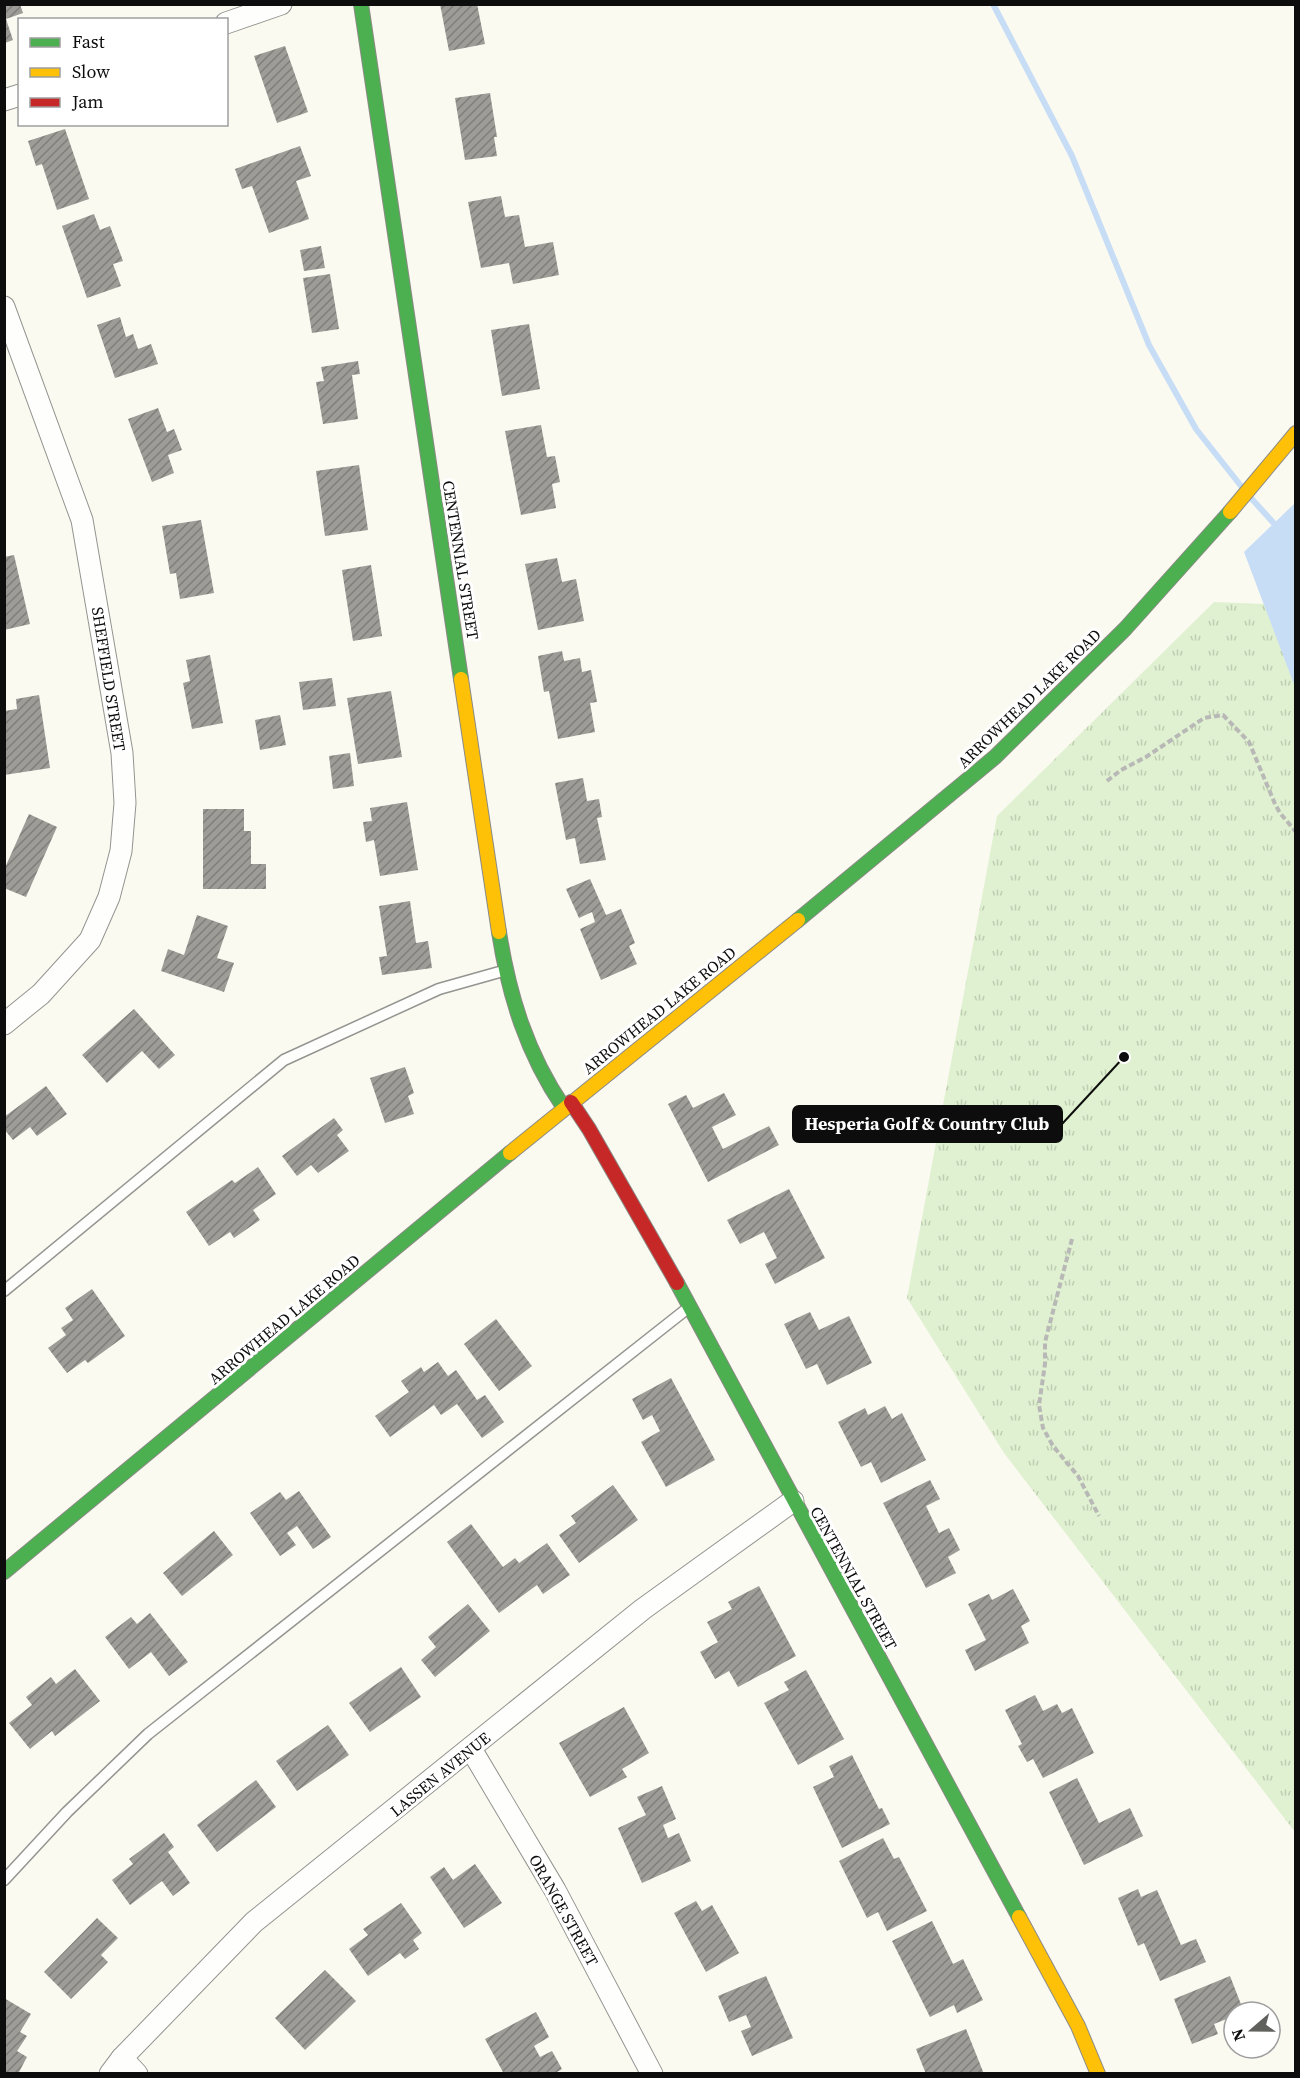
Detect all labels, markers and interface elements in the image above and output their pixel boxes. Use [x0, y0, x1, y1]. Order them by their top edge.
legend [18, 18, 228, 126]
text: Fast [72, 29, 105, 54]
text: Slow [72, 59, 110, 84]
text: Jam [71, 89, 104, 114]
street label: CENTENNIAL STREET [438, 479, 485, 642]
street label: SHEFFIELD STREET [87, 605, 131, 753]
street label: ARROWHEAD LAKE ROAD [952, 624, 1106, 772]
street label: ARROWHEAD LAKE ROAD [578, 941, 740, 1079]
callout: Hesperia Golf & Country Club [793, 1106, 1062, 1142]
text: Hesperia Golf & Country Club [805, 1111, 1049, 1136]
street label: ARROWHEAD LAKE ROAD [204, 1249, 364, 1389]
street label: CENTENNIAL STREET [805, 1502, 903, 1654]
street label: LASSEN AVENUE [385, 1727, 495, 1821]
street label: ORANGE STREET [524, 1850, 604, 1970]
north arrow [1222, 2000, 1282, 2060]
text: N [1225, 2026, 1250, 2044]

